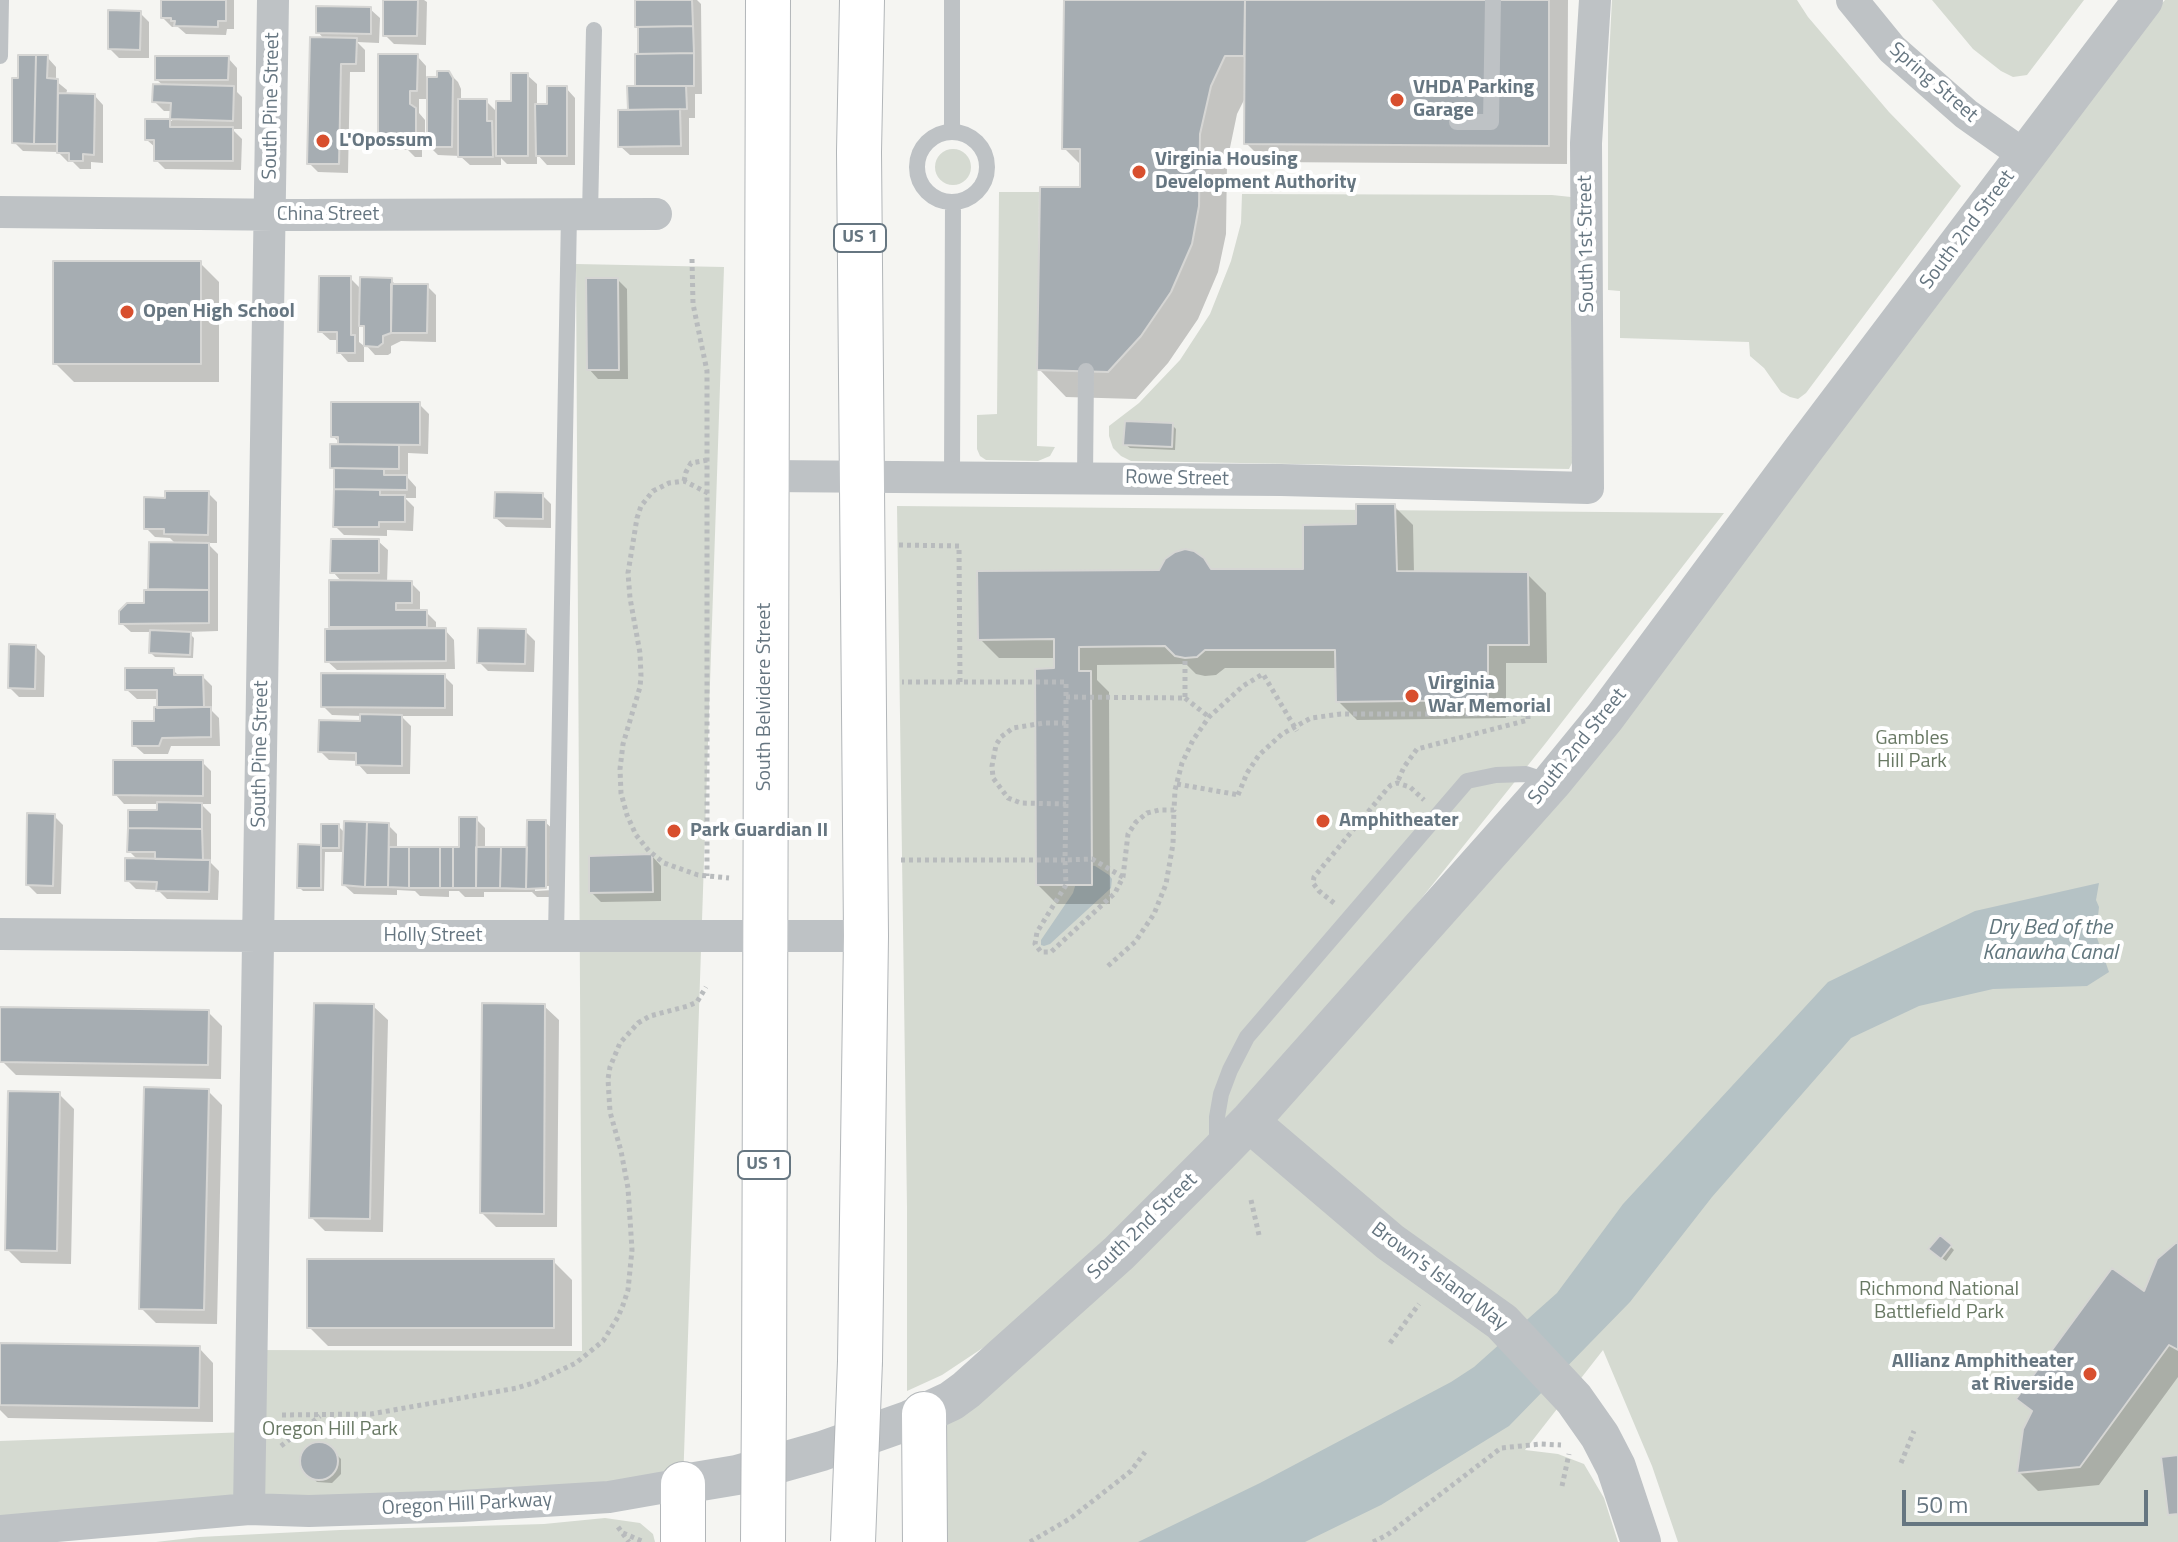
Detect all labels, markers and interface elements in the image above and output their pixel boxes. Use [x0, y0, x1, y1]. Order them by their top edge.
street label: South Pine Street [259, 32, 285, 180]
street label: Spring Street [1884, 38, 1982, 128]
place label: VHDA Parking Garage [1413, 76, 1534, 123]
marker: VHDA Parking Garage [1388, 91, 1406, 109]
place label: L'Opossum [339, 129, 433, 153]
marker: L'Opossum [314, 132, 332, 150]
place label: Virginia Housing Development Authority [1155, 148, 1356, 195]
marker: Virginia Housing Development Authority [1130, 163, 1148, 181]
street label: South 2nd Street [1915, 166, 2021, 294]
street label: South 1st Street [1574, 175, 1600, 313]
street label: China Street [277, 203, 379, 227]
road number: US 1 [834, 224, 886, 252]
place label: Open High School [143, 300, 295, 324]
marker: Open High School [118, 303, 136, 321]
street label: Rowe Street [1125, 466, 1229, 492]
street label: South Belvidere Street [753, 603, 777, 791]
place label: Virginia War Memorial [1428, 672, 1551, 719]
street label: South Pine Street [248, 680, 274, 828]
street label: South 2nd Street [1524, 684, 1632, 810]
marker: Virginia War Memorial [1403, 687, 1421, 705]
park label: Gambles Hill Park [1875, 727, 1949, 774]
place label: Amphitheater [1339, 809, 1459, 833]
marker: Amphitheater [1314, 812, 1332, 830]
place label: Park Guardian II [690, 819, 828, 843]
marker: Park Guardian II [665, 822, 683, 840]
water label: Dry Bed of the Kanawha Canal [1982, 916, 2118, 968]
street label: Holly Street [384, 924, 482, 948]
road number: US 1 [738, 1151, 790, 1179]
street label: South 2nd Street [1083, 1169, 1203, 1285]
street label: Brown's Island Way [1366, 1218, 1512, 1336]
park label: Richmond National Battlefield Park [1859, 1278, 2019, 1325]
place label: Allianz Amphitheater at Riverside [1892, 1350, 2074, 1397]
marker: Allianz Amphitheater at Riverside [2081, 1365, 2099, 1383]
park label: Oregon Hill Park [262, 1418, 398, 1442]
scale bar [1906, 1474, 2152, 1524]
text: 50 m [1916, 1486, 1968, 1522]
street label: Oregon Hill Parkway [381, 1489, 553, 1521]

